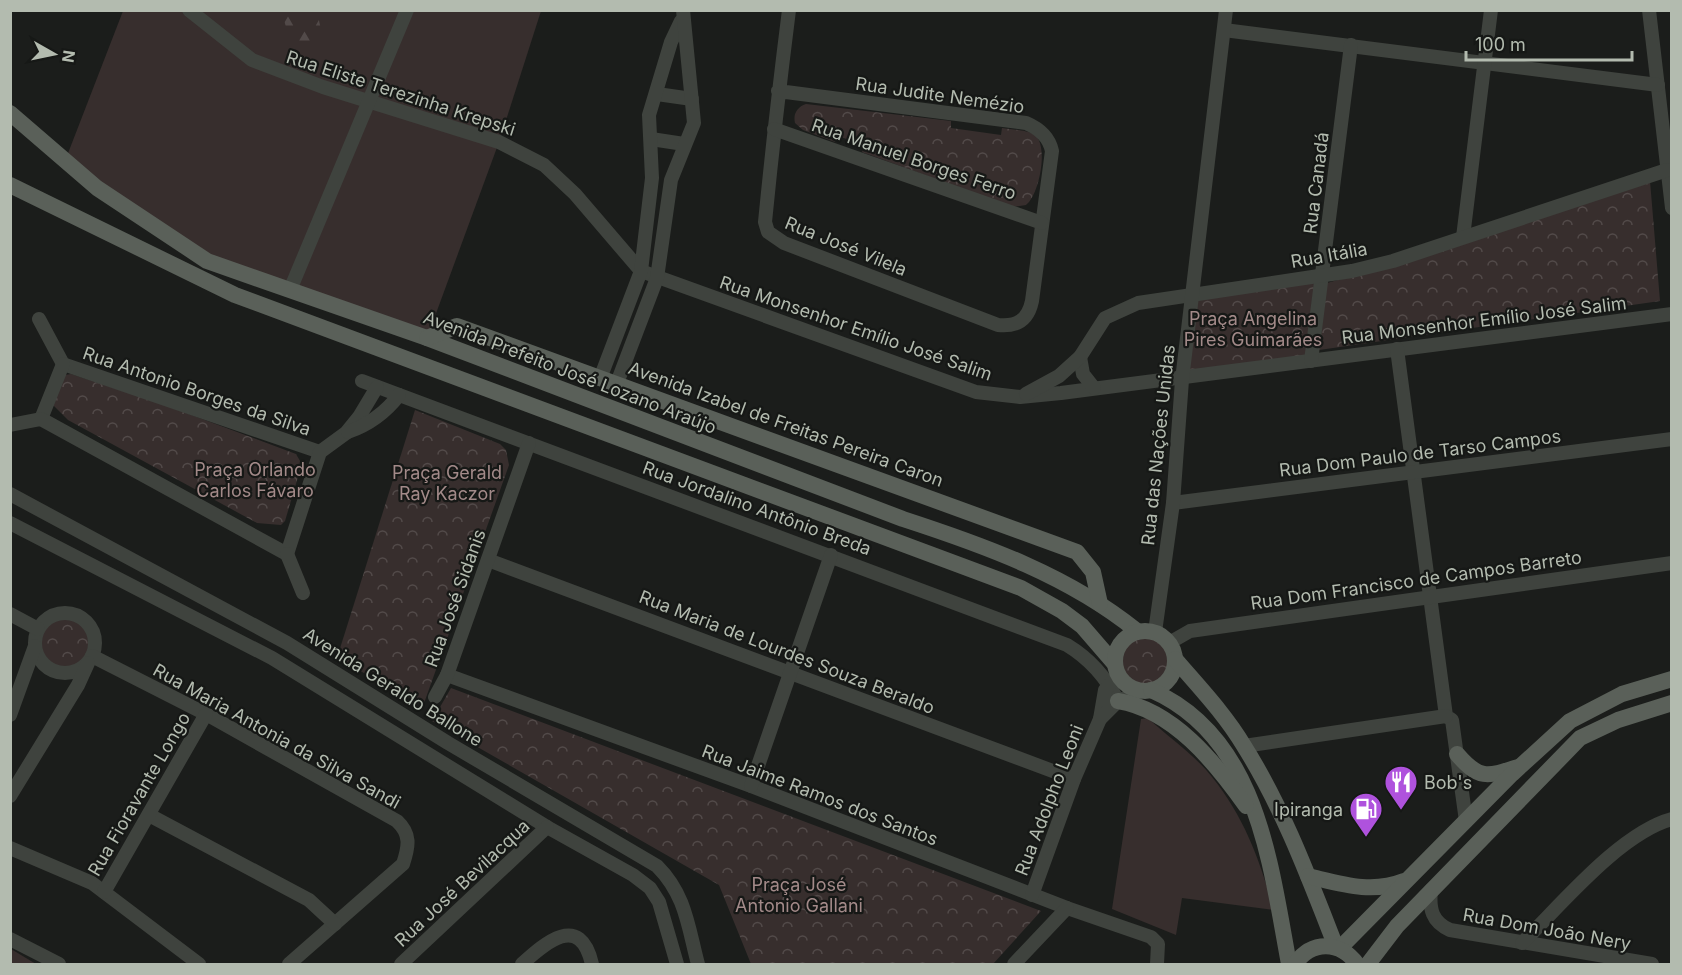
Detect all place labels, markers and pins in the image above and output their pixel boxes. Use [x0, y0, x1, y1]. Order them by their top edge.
restaurant icon: Bob's [1383, 764, 1419, 811]
place label: Bob's [1424, 772, 1472, 793]
fuel station icon: Ipiranga [1348, 791, 1384, 838]
place label: Ipiranga [1274, 799, 1343, 820]

